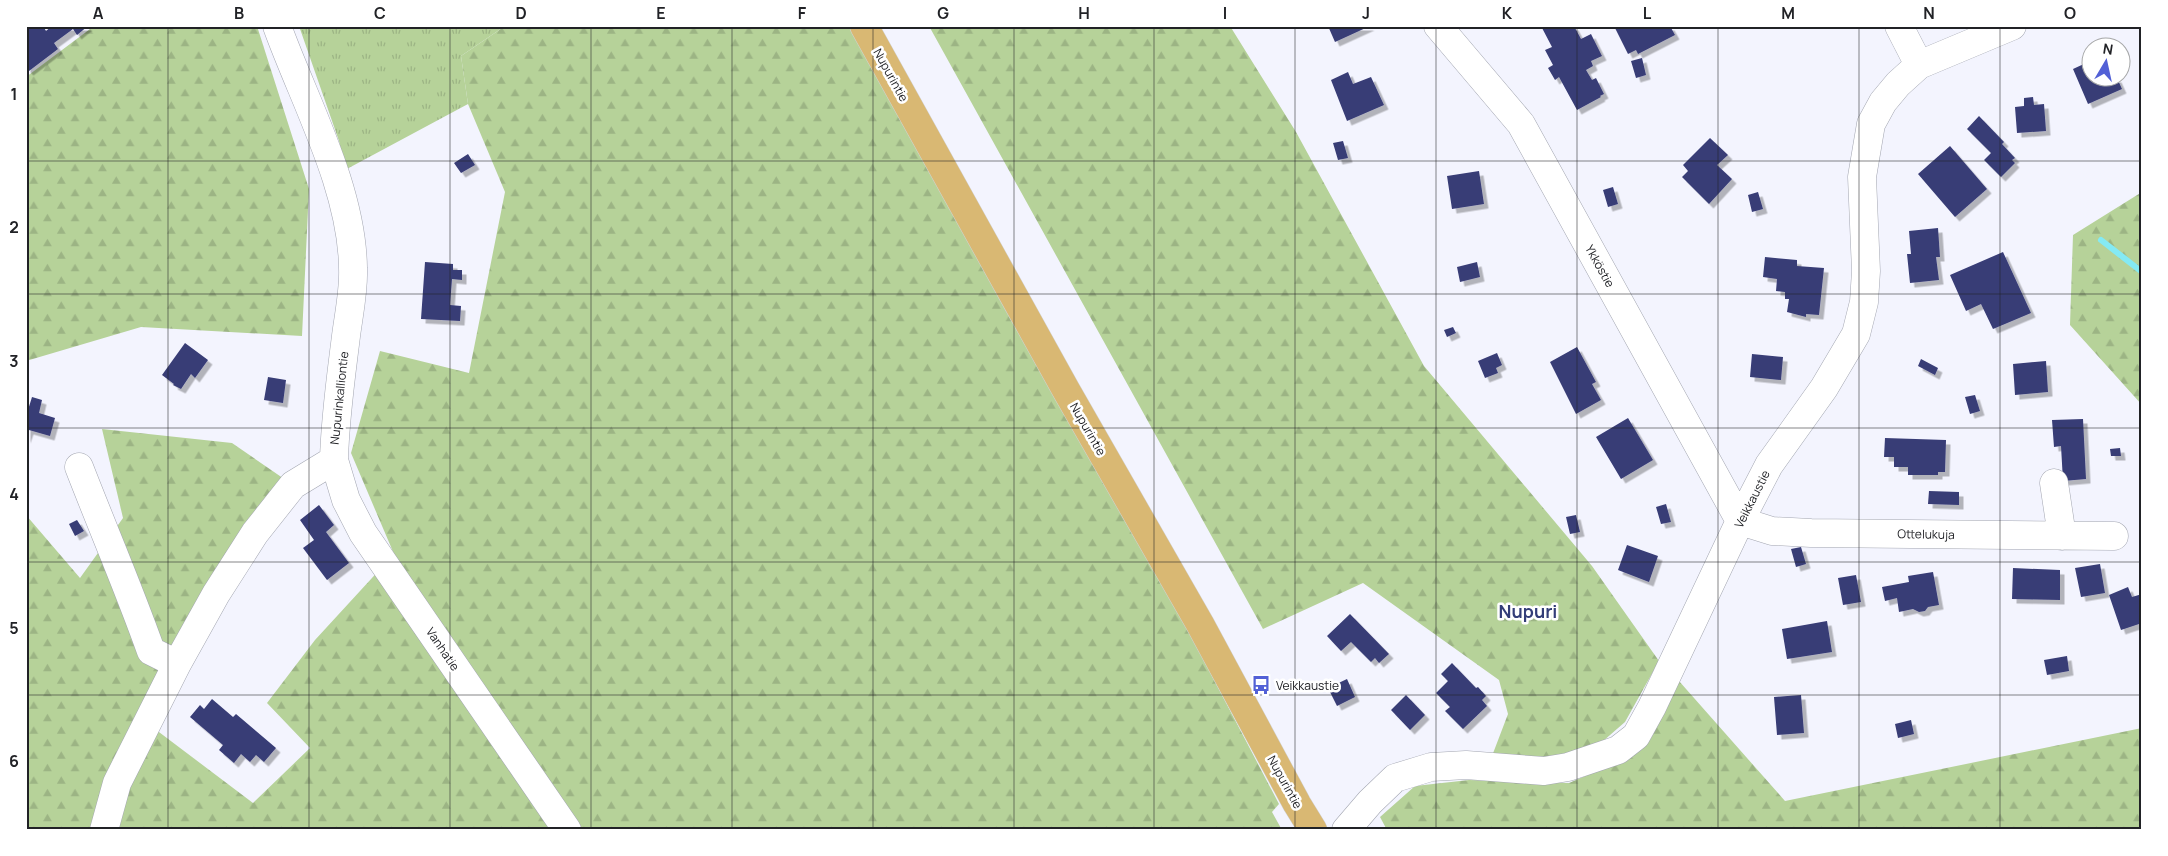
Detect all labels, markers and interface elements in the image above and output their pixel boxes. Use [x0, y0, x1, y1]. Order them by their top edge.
text: A [93, 2, 104, 24]
text: B [234, 2, 244, 24]
text: C [374, 2, 386, 24]
text: D [515, 2, 527, 24]
text: E [656, 2, 666, 24]
text: F [798, 2, 807, 24]
text: G [937, 2, 949, 24]
text: H [1078, 2, 1090, 24]
text: I [1223, 2, 1227, 24]
text: J [1362, 2, 1370, 24]
text: K [1502, 2, 1513, 24]
text: L [1643, 2, 1652, 24]
text: M [1781, 2, 1795, 24]
text: N [1923, 2, 1935, 24]
text: O [2064, 2, 2076, 24]
north arrow [2080, 38, 2130, 88]
text: N [2102, 38, 2115, 59]
street label: Nupurintie [869, 45, 913, 105]
text: 1 [10, 83, 18, 105]
text: 2 [9, 216, 19, 238]
street label: Ykköstie [1581, 242, 1619, 290]
text: 3 [9, 350, 19, 372]
street label: Nupurinkalliontie [326, 351, 352, 445]
street label: Nupurintie [1066, 399, 1110, 459]
street label: Veikkaustie [1730, 467, 1774, 531]
text: 4 [9, 483, 19, 505]
street label: Ottelukuja [1897, 525, 1955, 543]
district label: Nupuri [1499, 599, 1557, 623]
text: 5 [9, 617, 19, 639]
street label: Vanhatie [422, 624, 464, 674]
bus stop icon: Veikkaustie [1250, 674, 1272, 696]
place label: Veikkaustie [1276, 677, 1339, 694]
text: 6 [9, 750, 19, 772]
street label: Nupurintie [1263, 752, 1307, 812]

